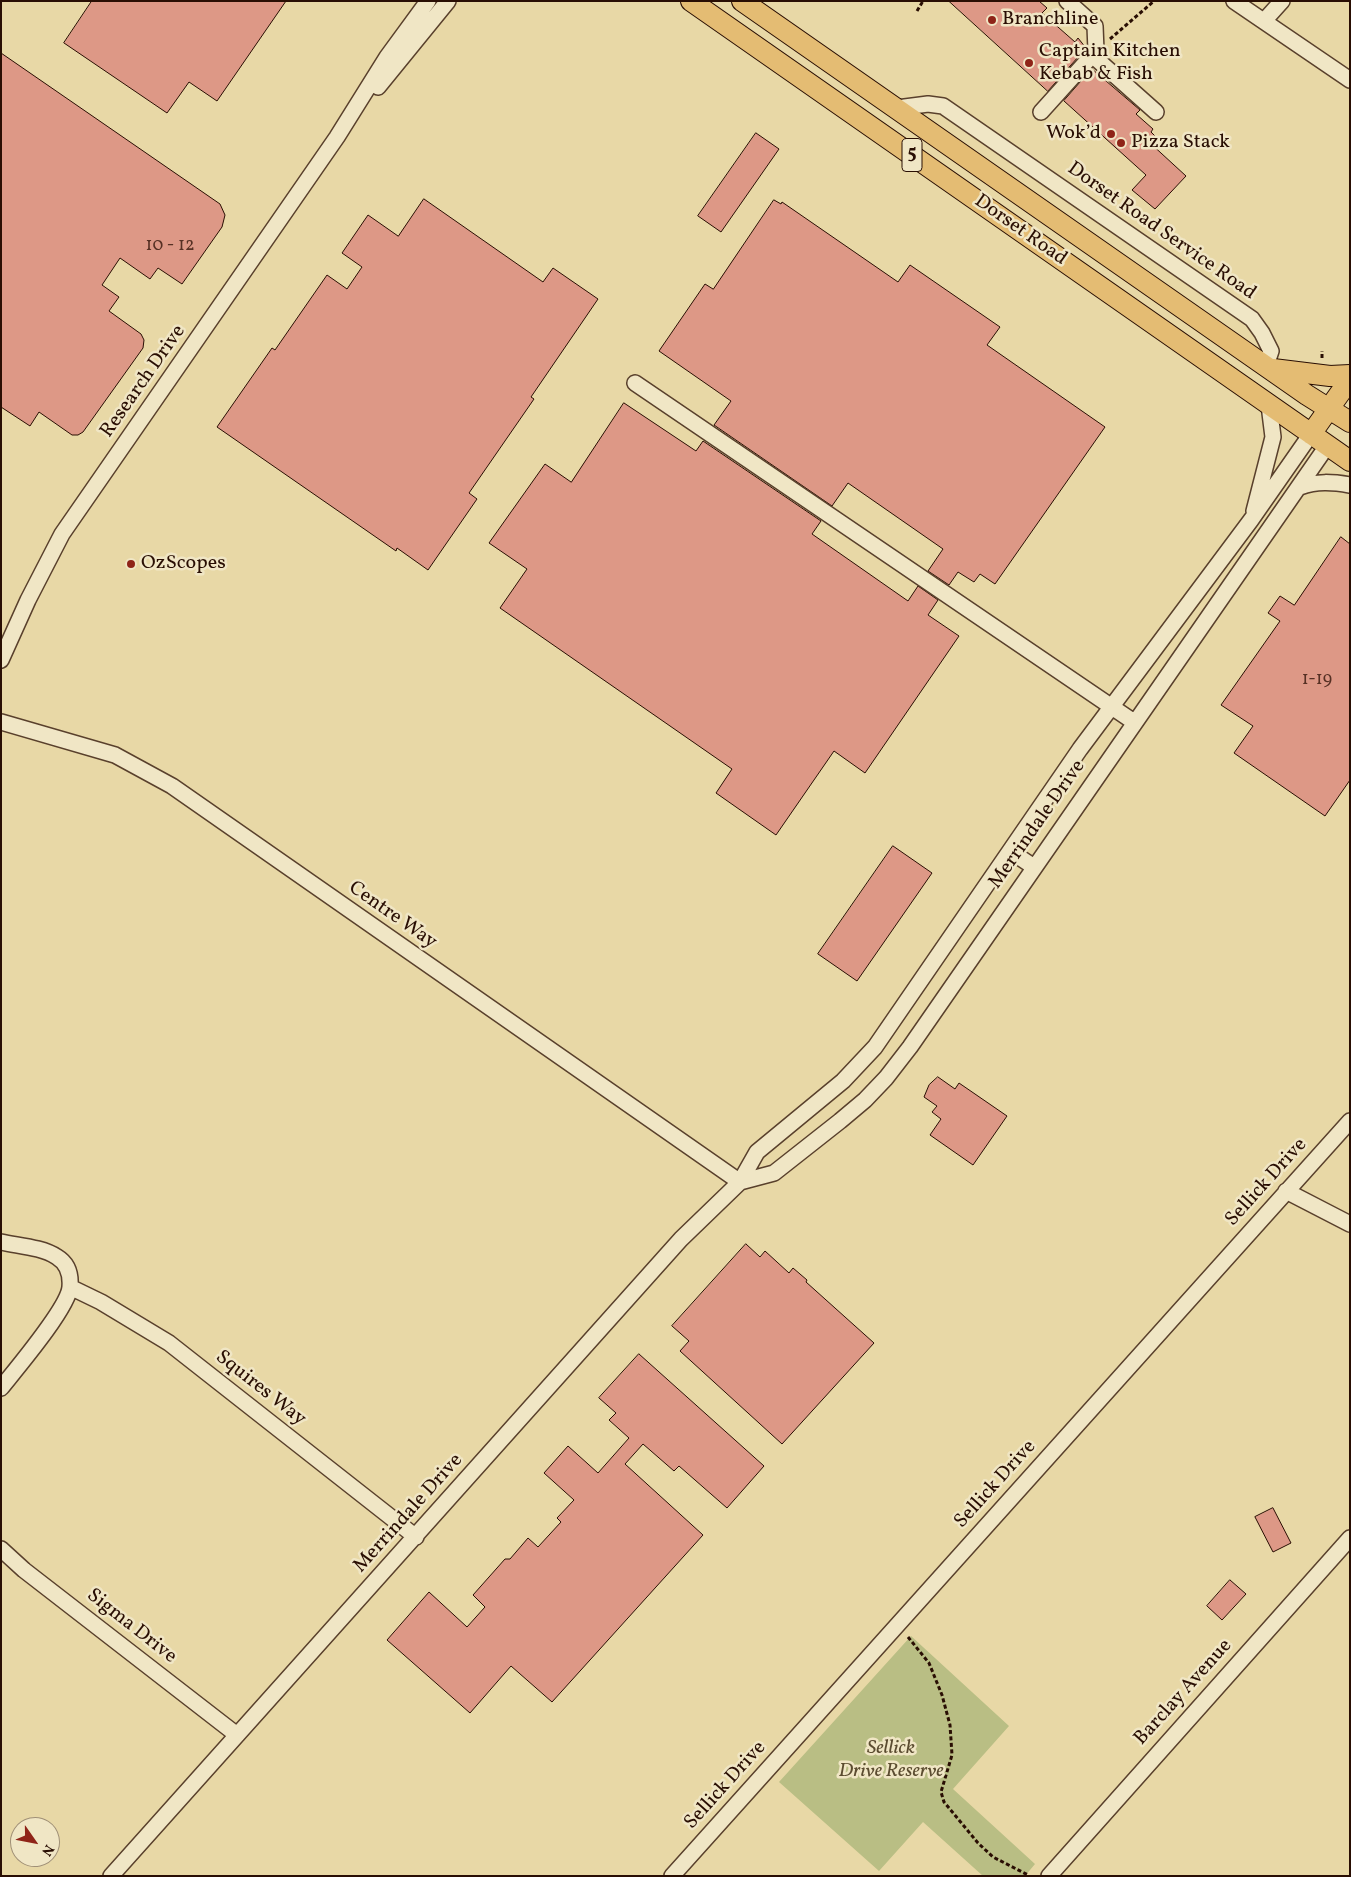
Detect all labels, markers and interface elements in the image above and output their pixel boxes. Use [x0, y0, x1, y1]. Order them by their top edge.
place label: Branchline [1002, 8, 1099, 32]
marker: Branchline [986, 14, 998, 26]
place label: Captain Kitchen Kebab & Fish [1039, 40, 1181, 87]
marker: Captain Kitchen Kebab & Fish [1023, 57, 1035, 69]
place label: Wok’d [1046, 122, 1101, 146]
marker: Wok’d [1105, 128, 1117, 140]
place label: Pizza Stack [1131, 131, 1230, 155]
marker: Pizza Stack [1115, 137, 1127, 149]
road number: 5 [902, 138, 922, 172]
street label: Dorset Road Service Road [1062, 158, 1260, 306]
street label: Dorset Road [969, 190, 1071, 272]
house number: 10 - 12 [145, 236, 195, 258]
street label: Research Drive [96, 321, 192, 443]
place label: OzScopes [141, 552, 226, 576]
marker: OzScopes [125, 558, 137, 570]
house number: 1-19 [1302, 670, 1332, 692]
street label: Merrindale Drive [985, 756, 1091, 894]
street label: Centre Way [343, 877, 441, 955]
street label: Sellick Drive [1221, 1134, 1313, 1232]
street label: Squires Way [210, 1346, 310, 1432]
street label: Sellick Drive [950, 1436, 1042, 1534]
street label: Merrindale Drive [349, 1450, 469, 1578]
street label: Sigma Drive [81, 1584, 181, 1670]
street label: Barclay Avenue [1130, 1635, 1238, 1751]
street label: Sellick Drive [680, 1737, 772, 1835]
park label: Sellick Drive Reserve [838, 1737, 944, 1784]
north arrow [10, 1817, 60, 1867]
text: N [36, 1840, 58, 1859]

